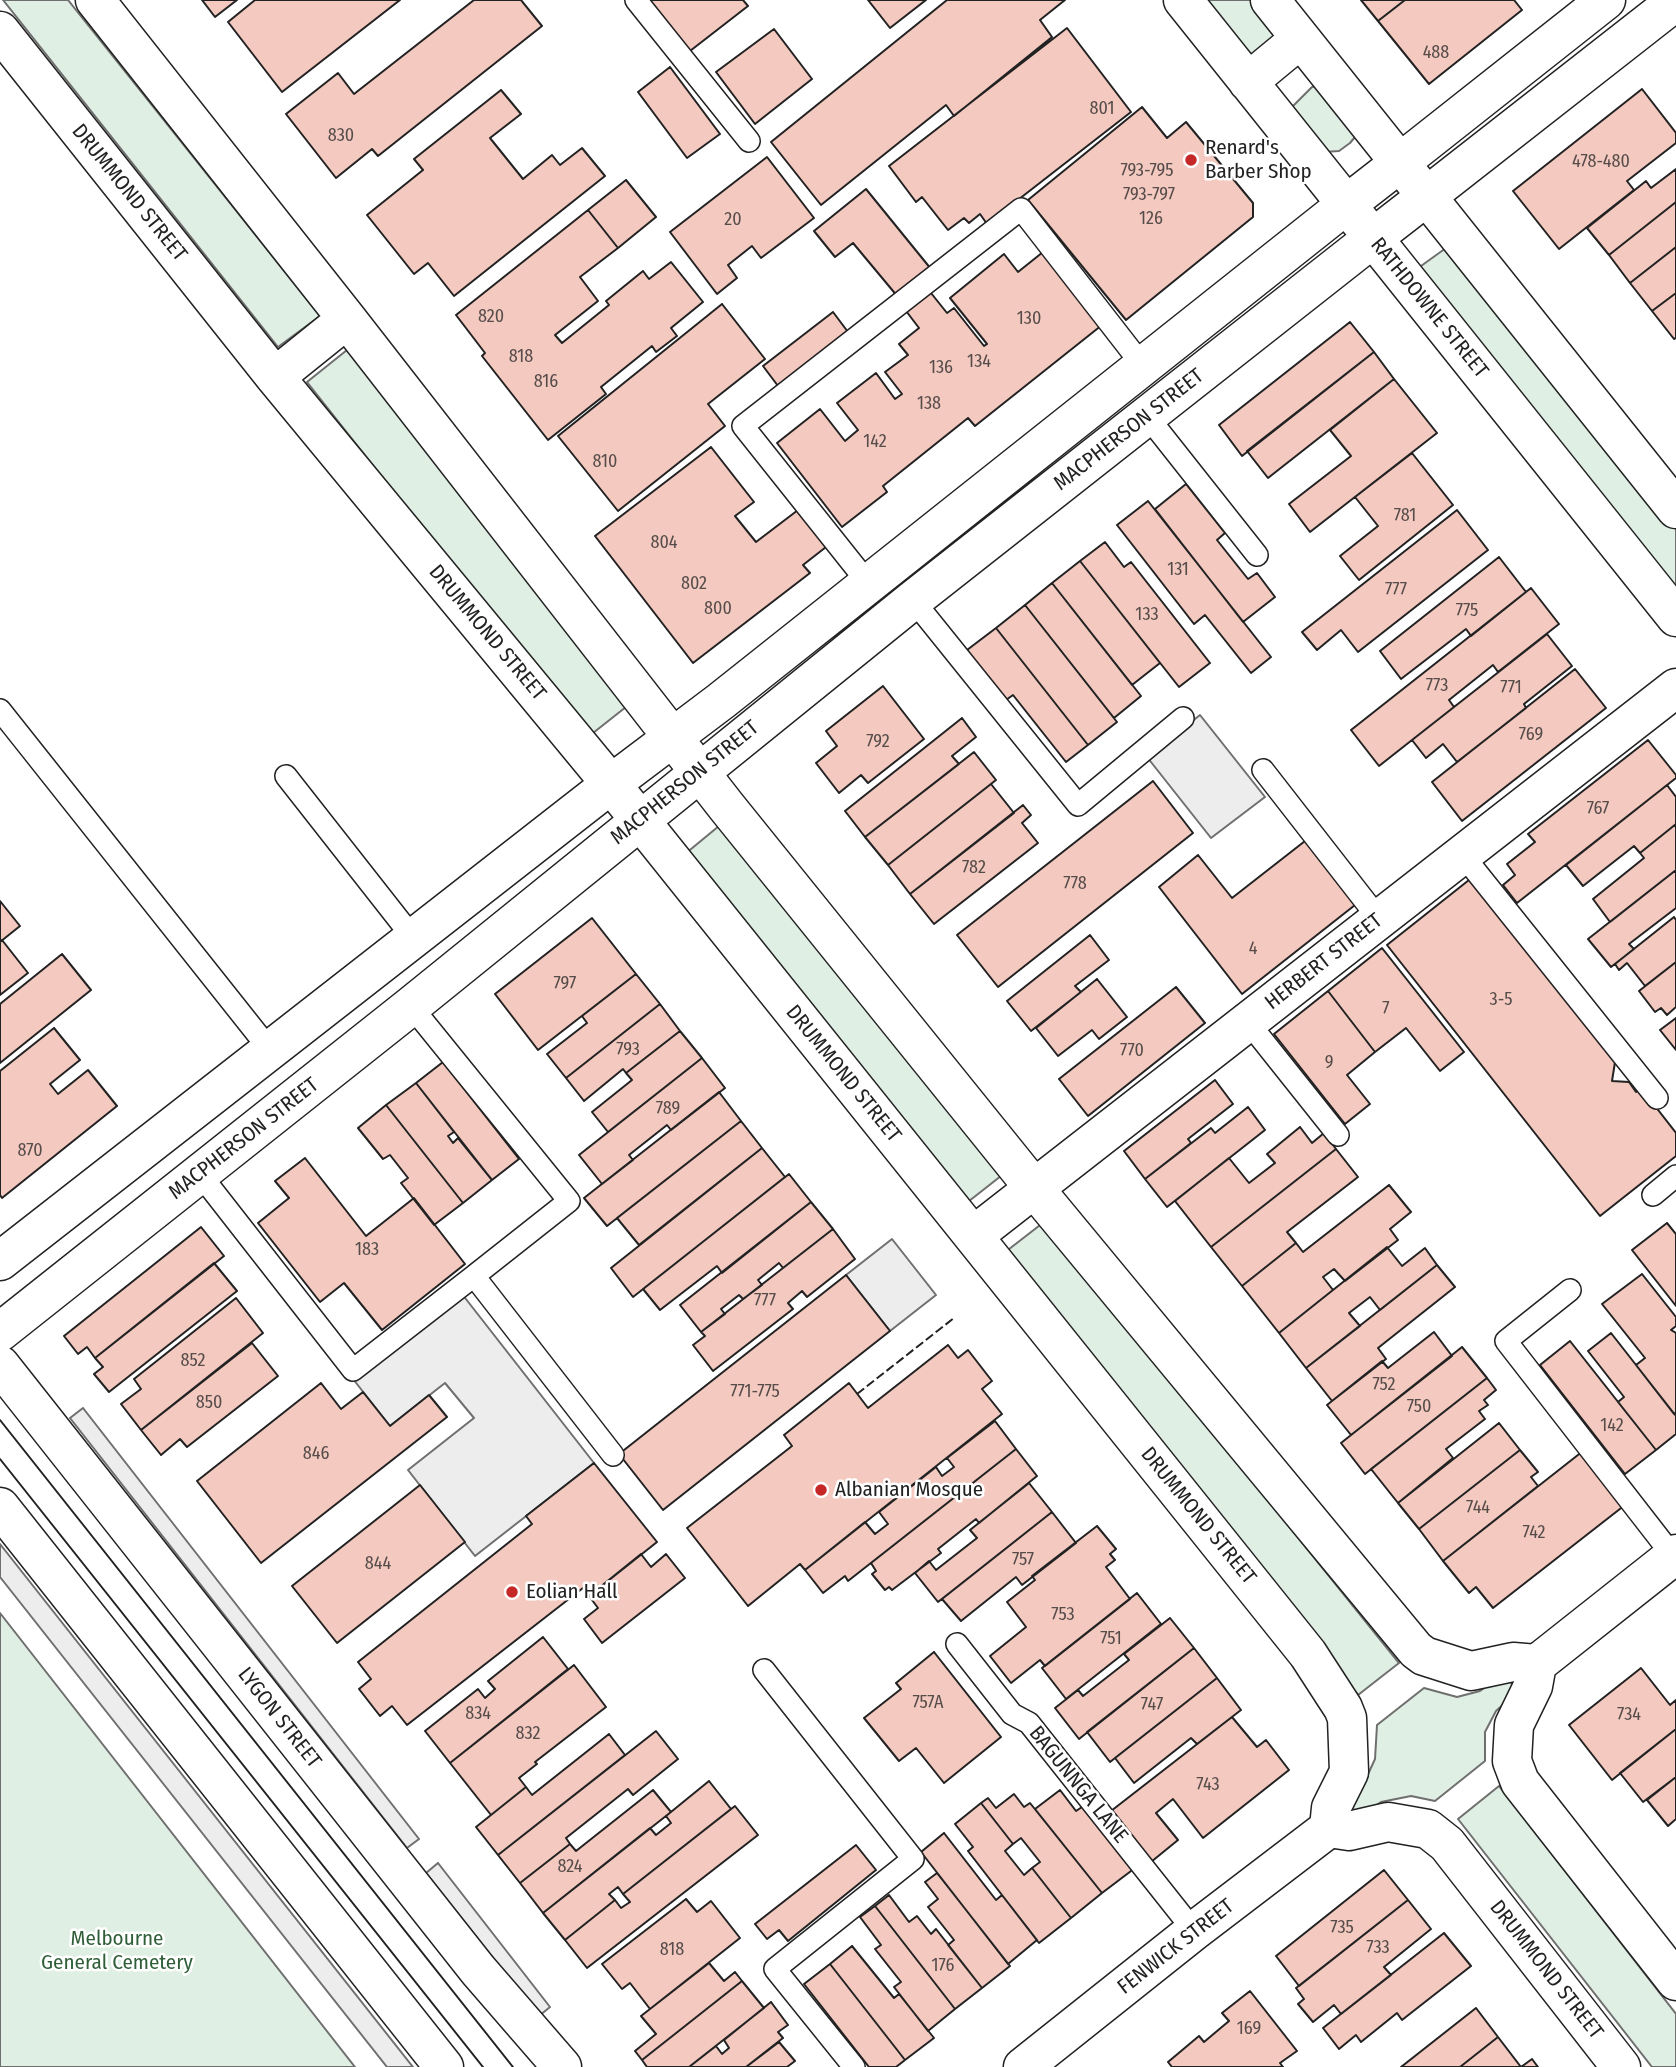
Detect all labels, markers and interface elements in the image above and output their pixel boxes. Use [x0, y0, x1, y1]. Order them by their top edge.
house number: 488 [1423, 42, 1449, 64]
house number: 801 [1090, 98, 1114, 120]
street label: DRUMMOND STREET [66, 119, 192, 267]
house number: 830 [328, 125, 354, 147]
place label: Renard's Barber Shop [1205, 135, 1312, 185]
house number: 478-480 [1572, 151, 1630, 173]
marker: Renard's Barber Shop [1183, 152, 1199, 168]
house number: 793-795 [1120, 160, 1174, 182]
house number: 793-797 [1123, 184, 1175, 206]
house number: 126 [1139, 208, 1163, 230]
house number: 20 [724, 209, 742, 231]
street label: RATHDOWNE STREET [1365, 233, 1493, 383]
house number: 820 [478, 306, 504, 328]
house number: 130 [1017, 308, 1041, 330]
house number: 818 [509, 346, 533, 368]
house number: 134 [967, 351, 991, 373]
house number: 136 [929, 357, 953, 379]
street label: MACPHERSON STREET [1049, 364, 1209, 496]
house number: 816 [534, 371, 558, 393]
house number: 138 [917, 393, 941, 415]
house number: 142 [863, 431, 887, 453]
house number: 810 [593, 451, 617, 473]
house number: 781 [1394, 505, 1416, 527]
house number: 804 [650, 532, 678, 554]
house number: 131 [1167, 559, 1189, 581]
street label: DRUMMOND STREET [423, 560, 551, 706]
house number: 802 [681, 573, 707, 595]
house number: 777 [1385, 579, 1407, 601]
house number: 800 [704, 598, 732, 620]
house number: 775 [1456, 600, 1478, 622]
house number: 133 [1135, 604, 1159, 626]
house number: 773 [1426, 675, 1448, 697]
house number: 771 [1500, 677, 1522, 699]
street label: MACPHERSON STREET [606, 716, 764, 850]
house number: 769 [1519, 724, 1543, 746]
house number: 792 [866, 731, 890, 753]
house number: 767 [1587, 798, 1609, 820]
house number: 782 [962, 857, 986, 879]
house number: 778 [1063, 873, 1087, 895]
street label: HERBERT STREET [1260, 908, 1388, 1016]
house number: 4 [1249, 938, 1257, 960]
house number: 797 [554, 973, 576, 995]
house number: 3-5 [1490, 989, 1512, 1011]
house number: 7 [1382, 998, 1390, 1020]
street label: DRUMMOND STREET [780, 1000, 906, 1148]
house number: 793 [616, 1039, 640, 1061]
house number: 770 [1120, 1040, 1144, 1062]
house number: 9 [1325, 1052, 1333, 1074]
street label: MACPHERSON STREET [164, 1073, 324, 1205]
house number: 789 [656, 1098, 680, 1120]
house number: 870 [17, 1140, 43, 1162]
house number: 183 [355, 1239, 379, 1261]
house number: 777 [754, 1290, 776, 1312]
house number: 852 [180, 1350, 206, 1372]
house number: 752 [1372, 1374, 1396, 1396]
house number: 771-775 [730, 1381, 780, 1403]
house number: 850 [196, 1392, 222, 1414]
house number: 750 [1407, 1396, 1431, 1418]
house number: 142 [1600, 1415, 1624, 1437]
street label: DRUMMOND STREET [1135, 1442, 1261, 1590]
house number: 846 [303, 1443, 329, 1465]
place label: Albanian Mosque [835, 1477, 983, 1503]
marker: Albanian Mosque [813, 1482, 829, 1498]
house number: 744 [1466, 1497, 1490, 1519]
house number: 742 [1522, 1522, 1546, 1544]
house number: 757 [1012, 1549, 1034, 1571]
house number: 844 [365, 1553, 391, 1575]
place label: Eolian Hall [526, 1579, 617, 1605]
marker: Eolian Hall [504, 1584, 520, 1600]
house number: 753 [1051, 1604, 1075, 1626]
house number: 751 [1100, 1628, 1122, 1650]
street label: LYGON STREET [232, 1663, 326, 1773]
house number: 757A [912, 1692, 944, 1714]
house number: 747 [1141, 1694, 1163, 1716]
house number: 834 [465, 1703, 491, 1725]
house number: 734 [1617, 1704, 1641, 1726]
street label: BAGUNNGA LANE [1023, 1721, 1133, 1849]
house number: 832 [516, 1723, 540, 1745]
house number: 743 [1196, 1774, 1220, 1796]
house number: 824 [557, 1856, 583, 1878]
street label: FENWICK STREET [1113, 1894, 1239, 2000]
street label: DRUMMOND STREET [1484, 1896, 1608, 2044]
house number: 735 [1330, 1917, 1354, 1939]
park label: Melbourne General Cemetery [41, 1926, 193, 1976]
house number: 733 [1366, 1937, 1390, 1959]
house number: 818 [660, 1939, 684, 1961]
house number: 176 [932, 1955, 954, 1977]
house number: 169 [1237, 2018, 1261, 2040]

